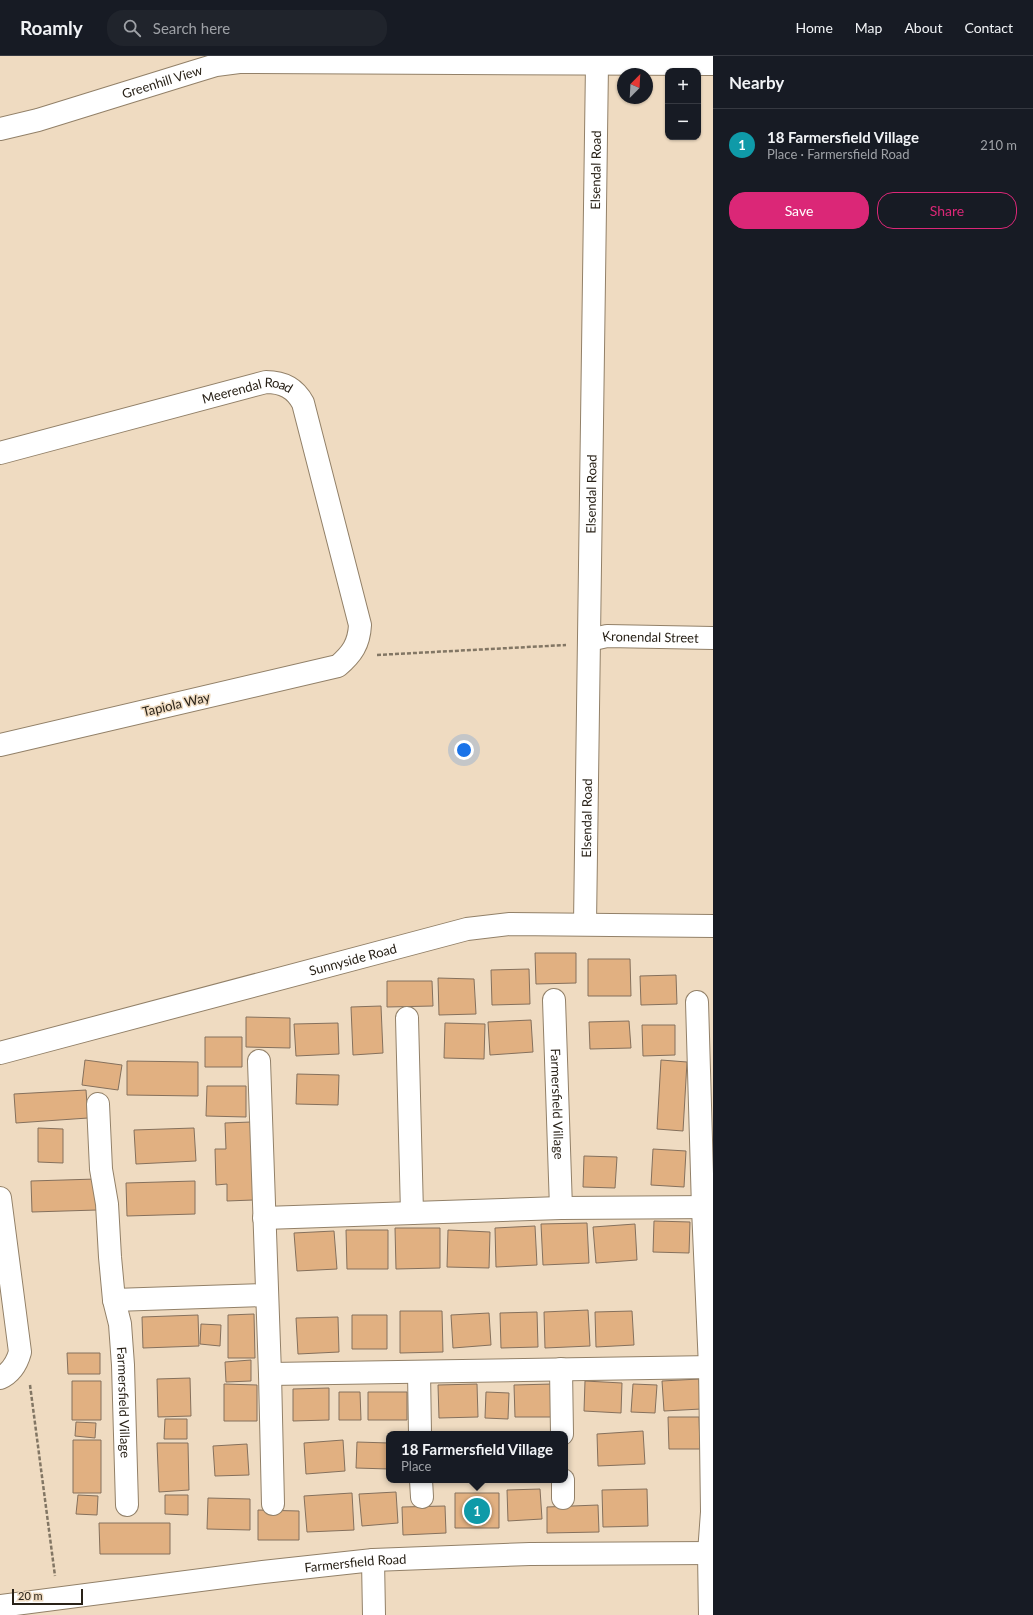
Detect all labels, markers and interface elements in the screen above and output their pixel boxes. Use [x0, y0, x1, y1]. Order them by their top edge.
search box [107, 10, 387, 46]
text: Roamly [20, 16, 83, 39]
icon: search [121, 17, 143, 39]
text: Search here [153, 19, 230, 37]
text: Home [795, 19, 833, 36]
text: Map [855, 19, 882, 36]
text: About [904, 19, 942, 36]
text: Contact [964, 19, 1013, 36]
street label: Greenhill View [120, 62, 204, 102]
north arrow [617, 68, 653, 104]
map controls [665, 68, 701, 140]
button: + [665, 68, 701, 104]
text: Nearby [729, 72, 784, 93]
button: − [665, 104, 701, 140]
text: 18 Farmersfield Village [767, 128, 919, 146]
street label: Elsendal Road [587, 130, 604, 210]
text: 1 [738, 137, 746, 153]
text: 210 m [980, 137, 1017, 153]
text: Place · Farmersfield Road [767, 146, 910, 162]
button: Save [729, 192, 869, 229]
button: Share [877, 192, 1017, 229]
street label: Meerendal Road [200, 374, 296, 407]
street label: Elsendal Road [582, 454, 600, 534]
street label: Kronendal Street [601, 627, 699, 646]
street label: Tapiola Way [141, 688, 212, 720]
your location [454, 740, 474, 760]
street label: Elsendal Road [578, 778, 595, 858]
street label: Sunnyside Road [307, 940, 398, 979]
street label: Farmersfield Village [548, 1048, 567, 1160]
street label: Farmersfield Village [114, 1346, 134, 1458]
popup [386, 1431, 568, 1483]
text: 18 Farmersfield Village [401, 1440, 553, 1458]
text: Place [401, 1458, 431, 1474]
pin: 1 [464, 1496, 490, 1526]
street label: Farmersfield Road [303, 1551, 407, 1575]
scale bar [12, 1587, 83, 1606]
text: 20 m [18, 1589, 43, 1602]

